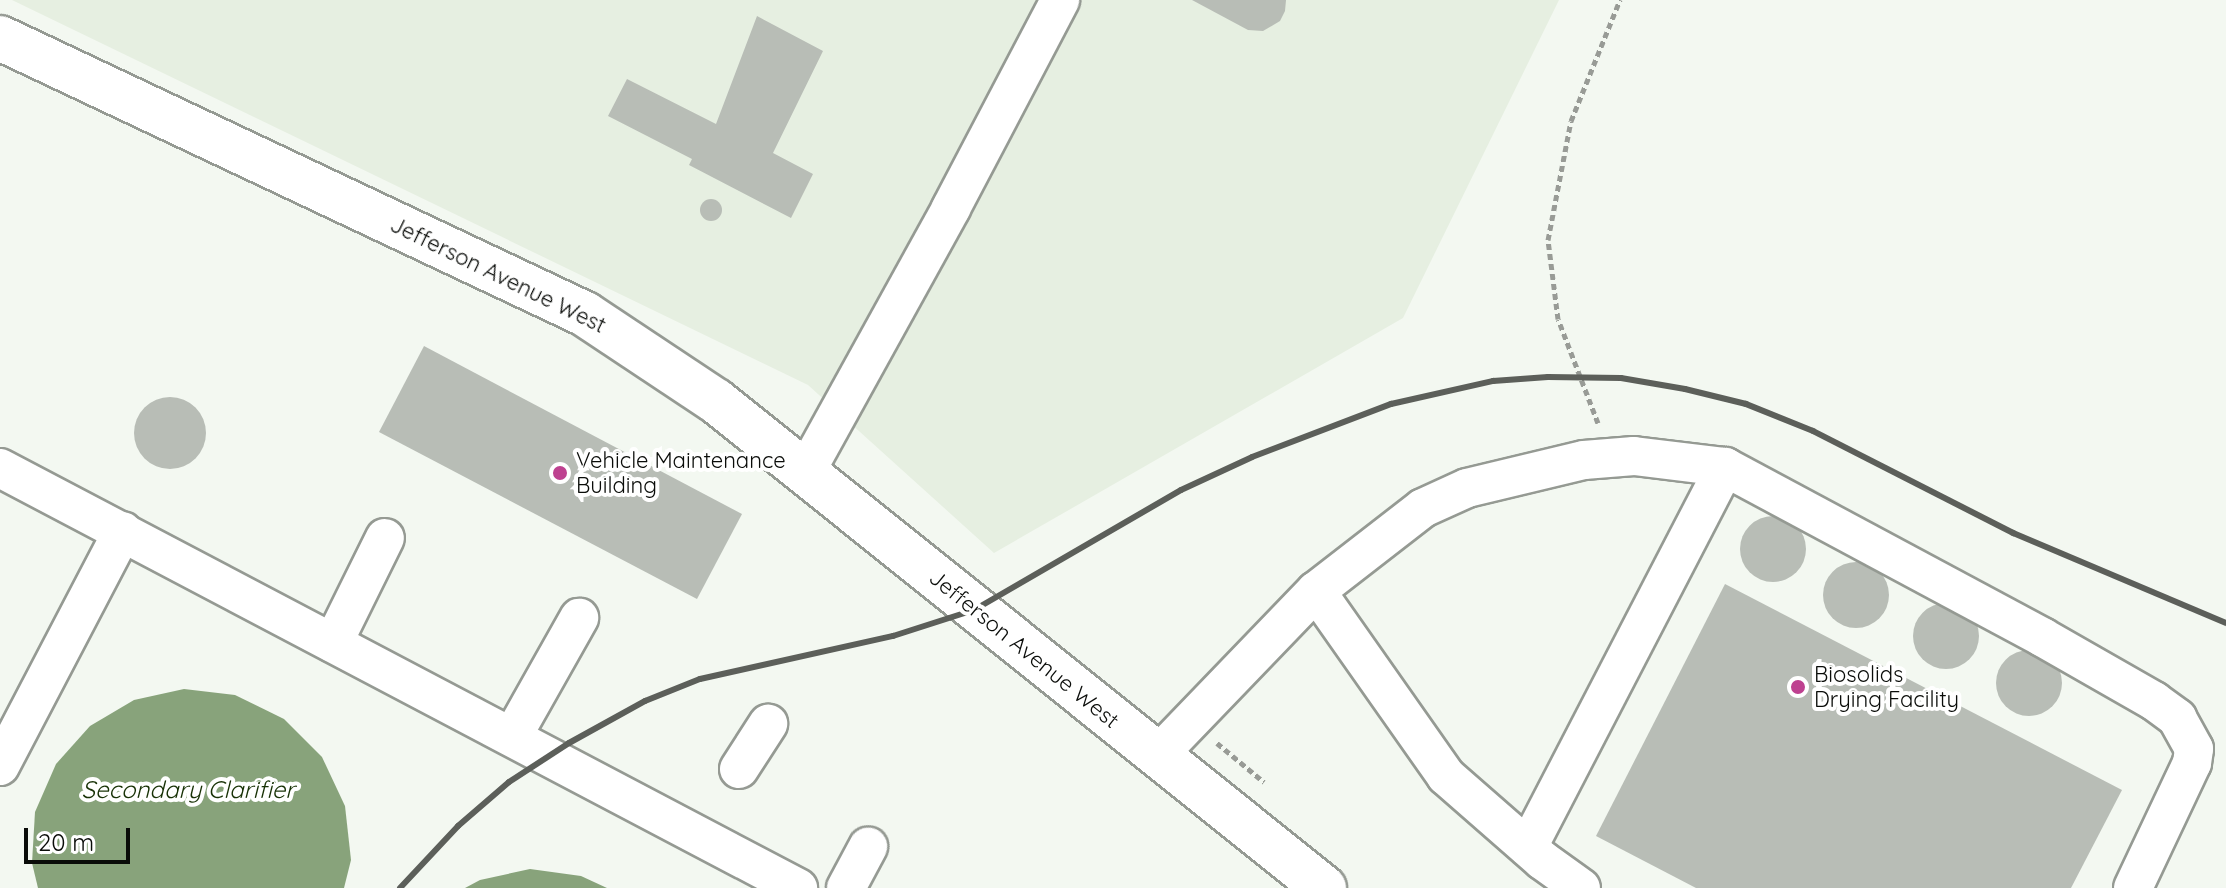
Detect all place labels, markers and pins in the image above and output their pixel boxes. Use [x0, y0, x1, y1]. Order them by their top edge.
place label: Vehicle Maintenance Building [576, 447, 786, 498]
marker: Vehicle Maintenance Building [551, 464, 569, 482]
place label: Biosolids Drying Facility [1814, 661, 1959, 712]
marker: Biosolids Drying Facility [1789, 678, 1807, 696]

